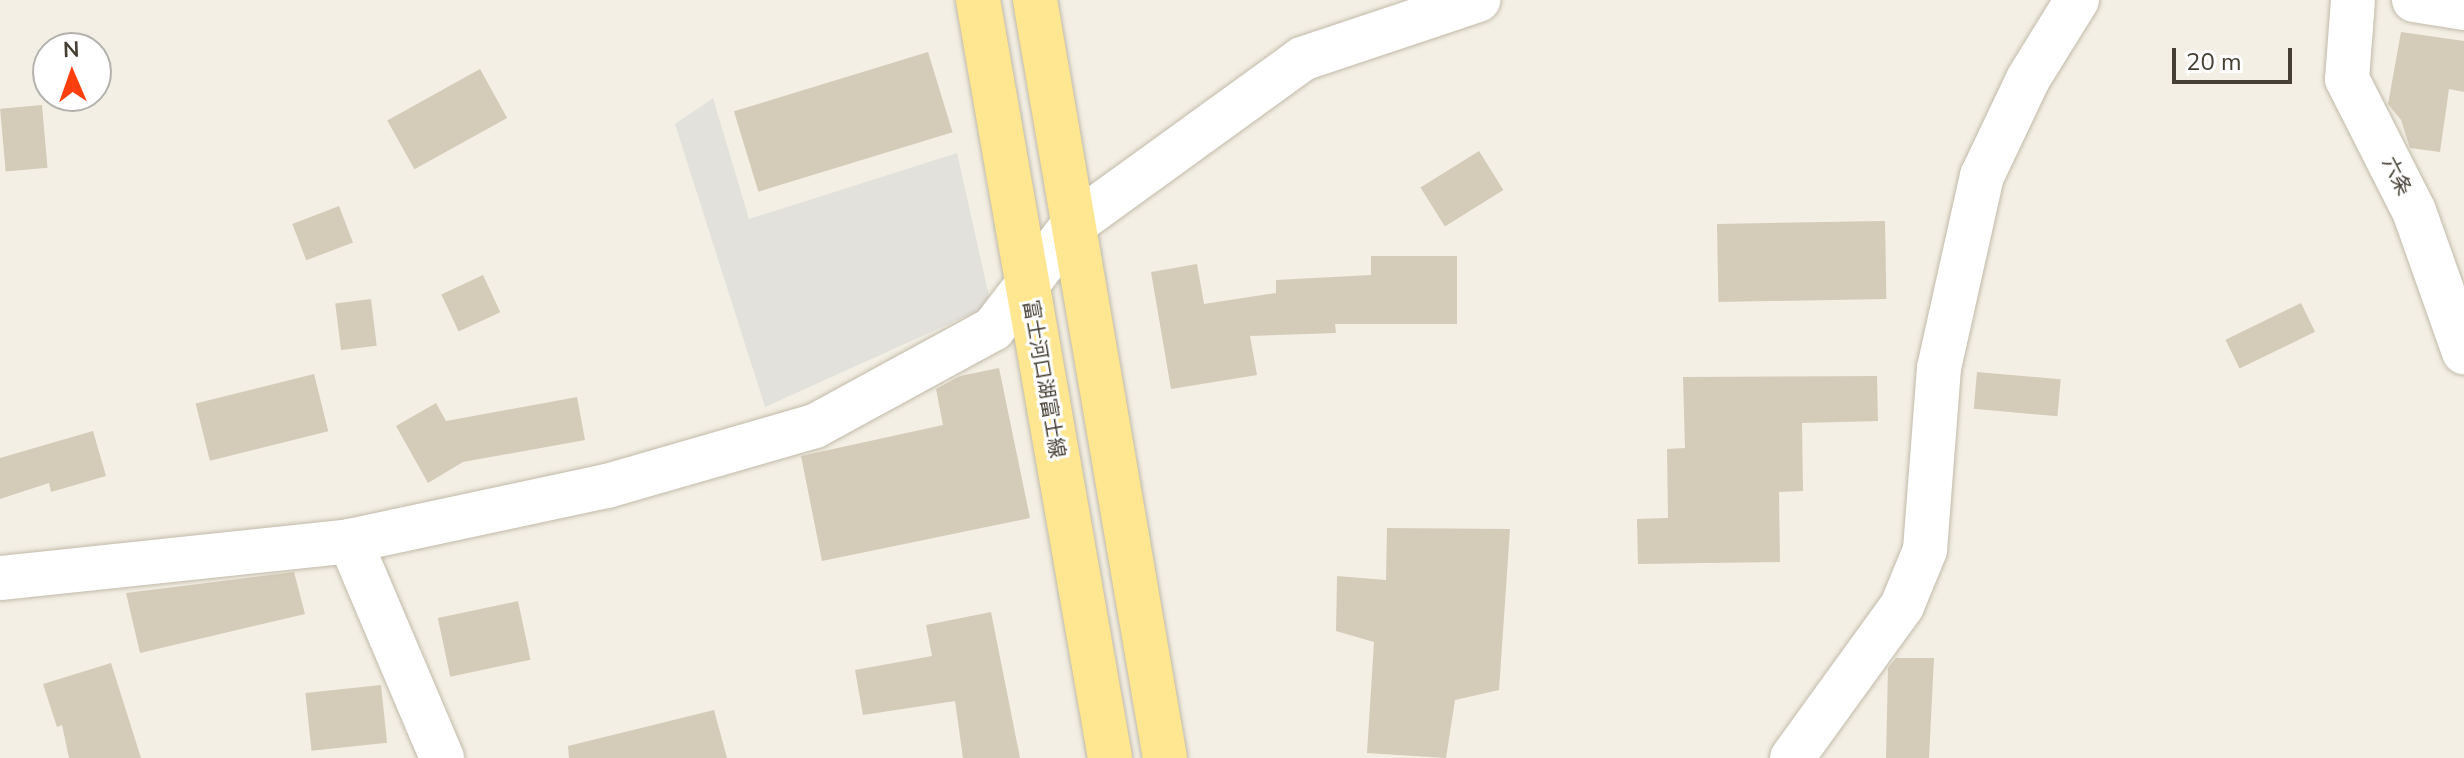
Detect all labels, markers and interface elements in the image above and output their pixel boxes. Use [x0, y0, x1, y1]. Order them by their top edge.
north arrow [32, 32, 112, 112]
scale bar [2176, 32, 2296, 82]
text: N [62, 35, 80, 65]
text: 20 m [2186, 46, 2242, 78]
street label: 六条 [2377, 153, 2417, 199]
street label: 富士河口湖富士線 [1018, 298, 1070, 460]

